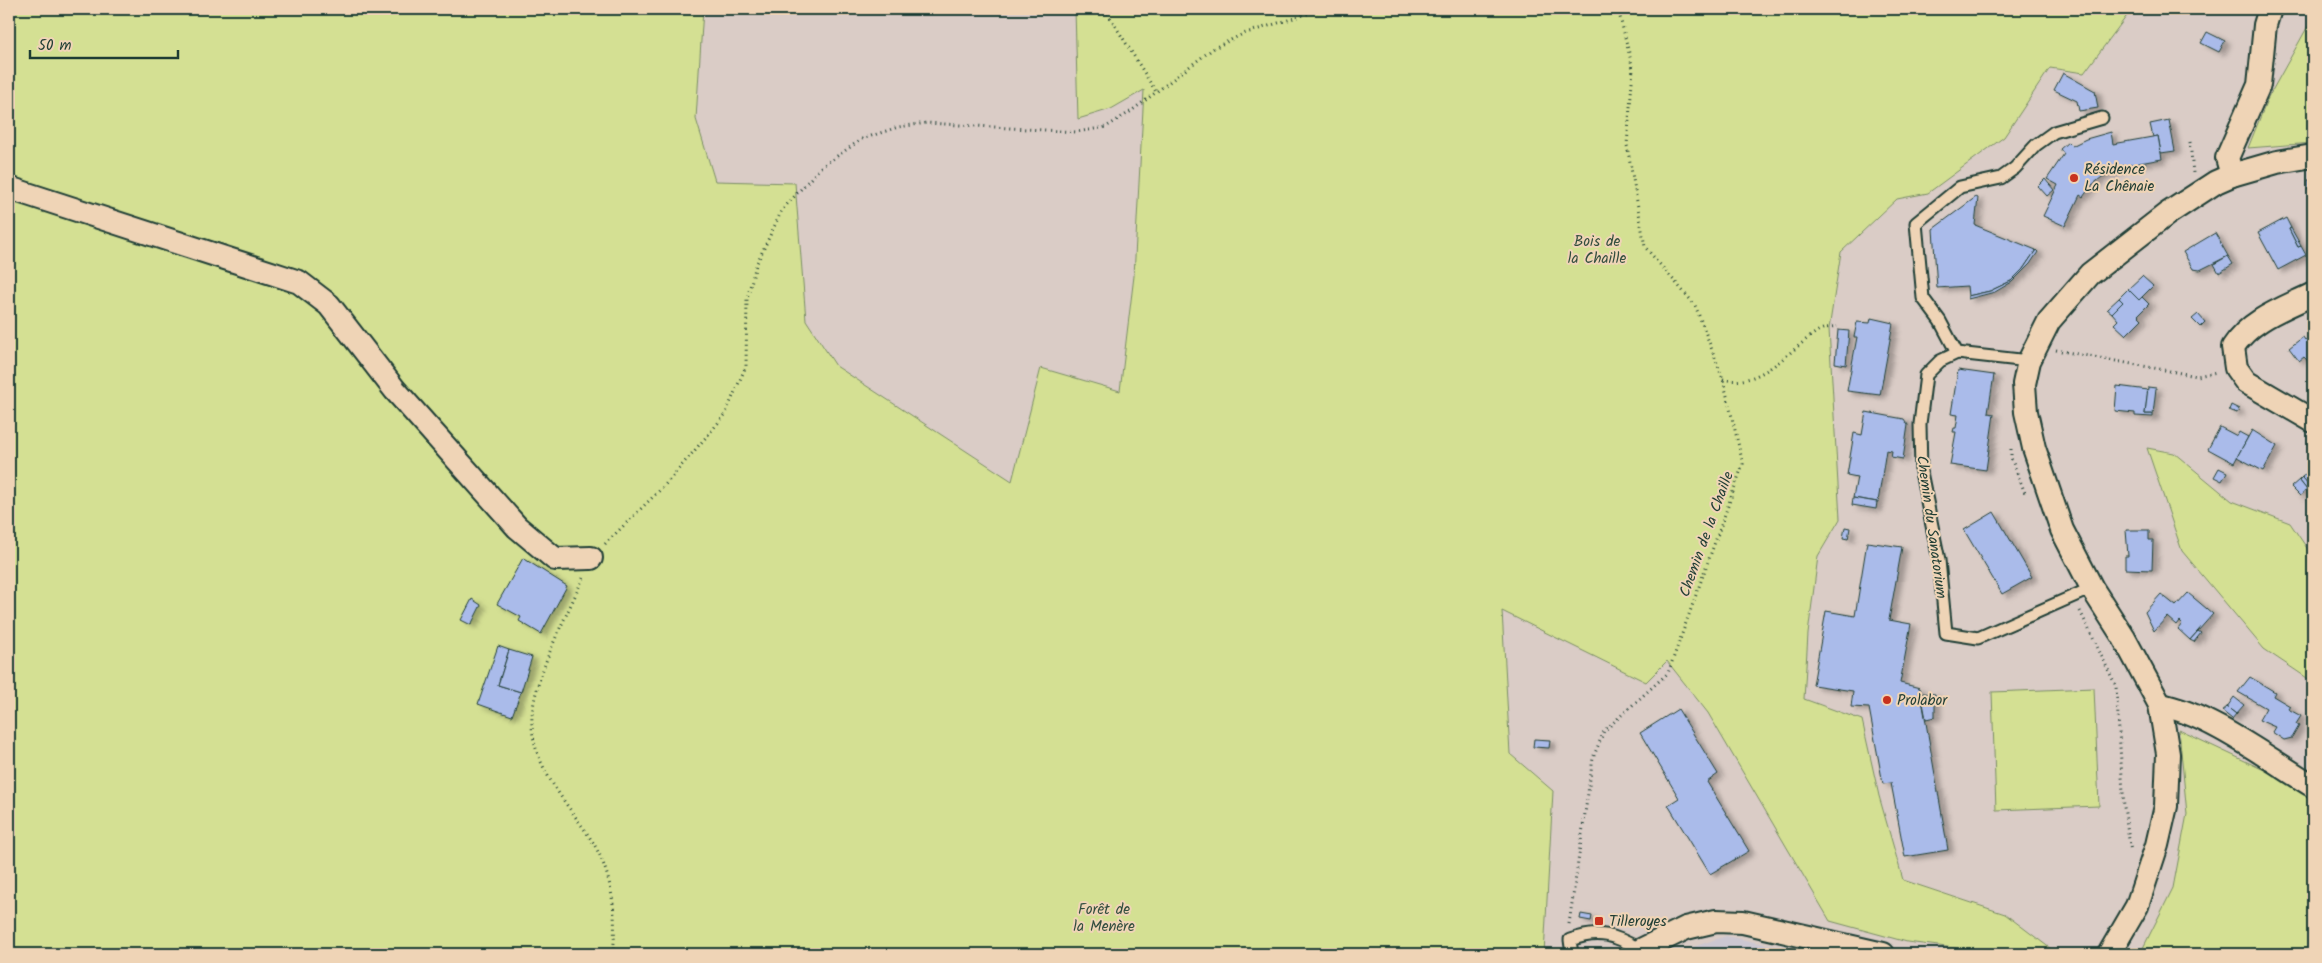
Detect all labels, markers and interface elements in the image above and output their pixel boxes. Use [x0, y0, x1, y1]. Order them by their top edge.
scale bar [30, 28, 178, 60]
text: 50 m [38, 34, 72, 58]
place label: Résidence La Chênaie [2084, 158, 2154, 199]
marker: Résidence La Chênaie [2068, 172, 2080, 184]
park label: Bois de la Chaille [1568, 230, 1626, 271]
street label: Chemin du Sanatorium [1909, 454, 1953, 600]
street label: Chemin de la Chaille [1673, 468, 1741, 600]
place label: Prolabor [1897, 689, 1948, 713]
marker: Prolabor [1881, 694, 1893, 706]
park label: Forêt de la Menère [1073, 898, 1135, 939]
place label: Tilleroyes [1609, 910, 1667, 934]
marker: Tilleroyes [1593, 915, 1605, 927]

